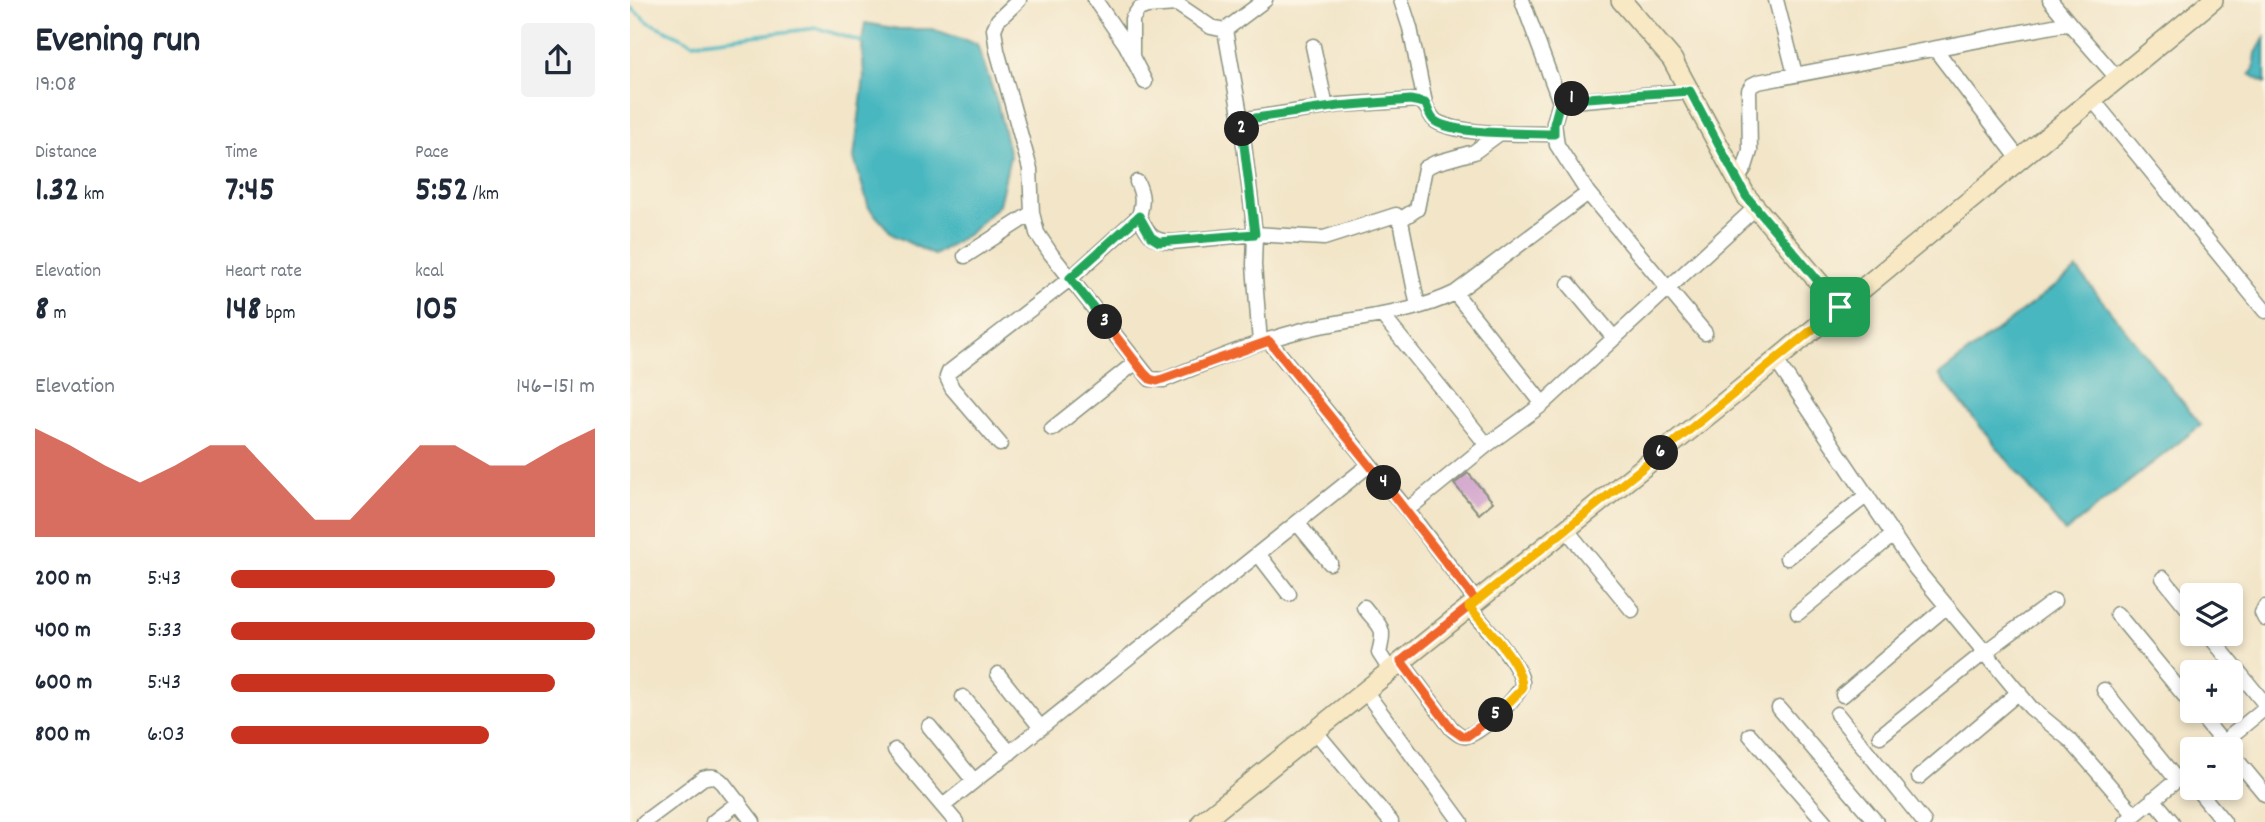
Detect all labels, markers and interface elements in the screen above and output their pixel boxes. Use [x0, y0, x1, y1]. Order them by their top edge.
text: Evening run [35, 15, 200, 70]
button: share [521, 23, 595, 97]
text: 19:08 [35, 69, 76, 102]
pin: 1 [1555, 82, 1590, 116]
text: 1 [1569, 85, 1574, 112]
pin: 2 [1224, 111, 1260, 146]
text: 2 [1237, 115, 1246, 142]
text: Distance [35, 140, 97, 167]
text: Time [225, 140, 258, 167]
text: Pace [415, 140, 449, 167]
text: 1.32 [35, 167, 79, 217]
text: 7:45 [225, 167, 275, 217]
text: 5:52 [415, 167, 469, 217]
text: km [79, 182, 105, 209]
text: /km [469, 182, 499, 209]
text: Elevation [35, 259, 101, 286]
text: Heart rate [225, 259, 302, 286]
text: kcal [415, 259, 444, 286]
pin [1810, 277, 1870, 337]
text: 8 [35, 286, 49, 336]
text: 148 [225, 286, 261, 336]
text: 105 [415, 286, 458, 336]
icon: arrive [1821, 288, 1859, 326]
text: m [49, 301, 66, 328]
text: bpm [261, 301, 296, 328]
pin: 3 [1088, 304, 1122, 340]
text: 3 [1100, 308, 1109, 335]
text: Elevation [35, 371, 115, 404]
text: 146–151 m [516, 371, 595, 404]
pin: 6 [1644, 435, 1678, 470]
text: 6 [1656, 439, 1665, 466]
pin: 4 [1366, 466, 1402, 500]
text: 4 [1380, 469, 1387, 496]
text: 200 m [35, 563, 91, 596]
text: 5:43 [147, 563, 181, 596]
map controls [2180, 583, 2243, 800]
button: layers [2180, 583, 2243, 646]
text: 400 m [35, 615, 91, 648]
text: 5:33 [147, 615, 182, 648]
button: + [2180, 660, 2243, 723]
text: 600 m [35, 667, 92, 700]
text: 5:43 [147, 667, 181, 700]
pin: 5 [1478, 698, 1514, 732]
text: 5 [1491, 701, 1500, 728]
text: 800 m [35, 719, 90, 752]
text: 6:03 [147, 719, 185, 752]
button: − [2180, 737, 2243, 800]

